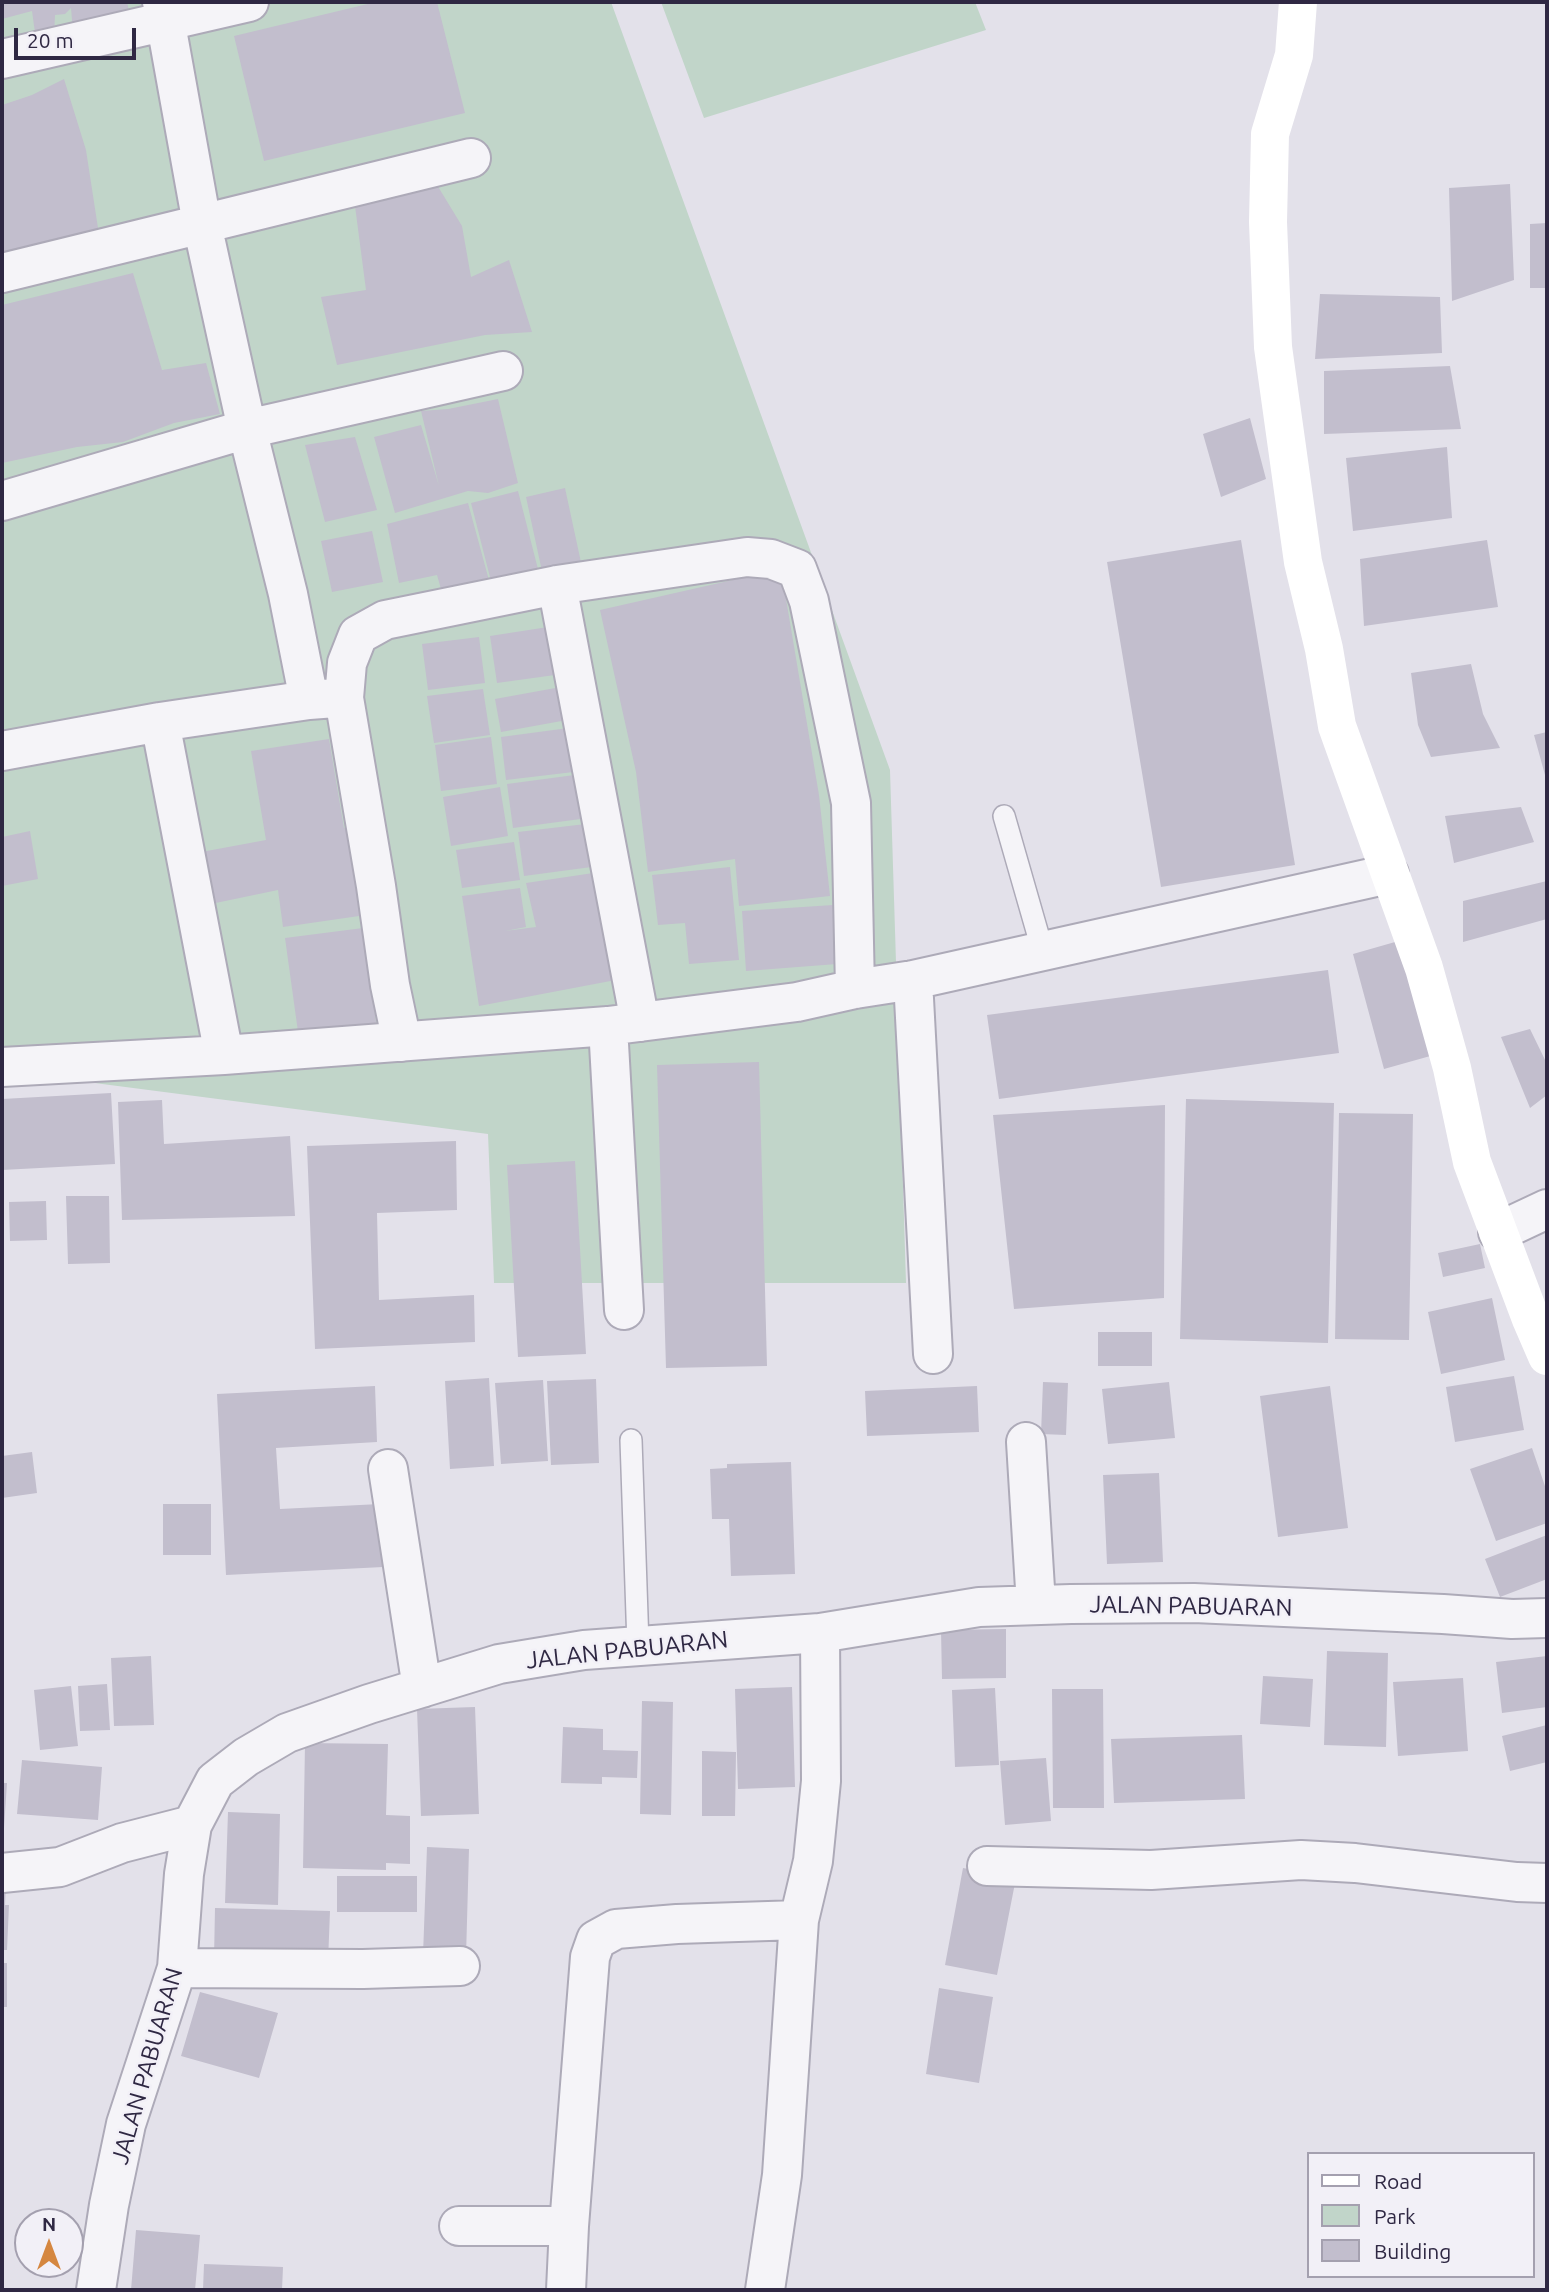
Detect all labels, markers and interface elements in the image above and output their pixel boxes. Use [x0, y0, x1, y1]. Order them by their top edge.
scale bar [18, 14, 140, 58]
text: 20 m [27, 28, 74, 52]
street label: JALAN PABUARAN [1089, 1590, 1293, 1622]
street label: JALAN PABUARAN [525, 1625, 729, 1675]
street label: JALAN PABUARAN [105, 1964, 189, 2168]
legend [1308, 2152, 1535, 2278]
text: Road [1374, 2169, 1422, 2193]
text: Park [1374, 2204, 1416, 2228]
north arrow [14, 2208, 84, 2278]
text: N [42, 2213, 56, 2235]
text: Building [1374, 2239, 1451, 2263]

